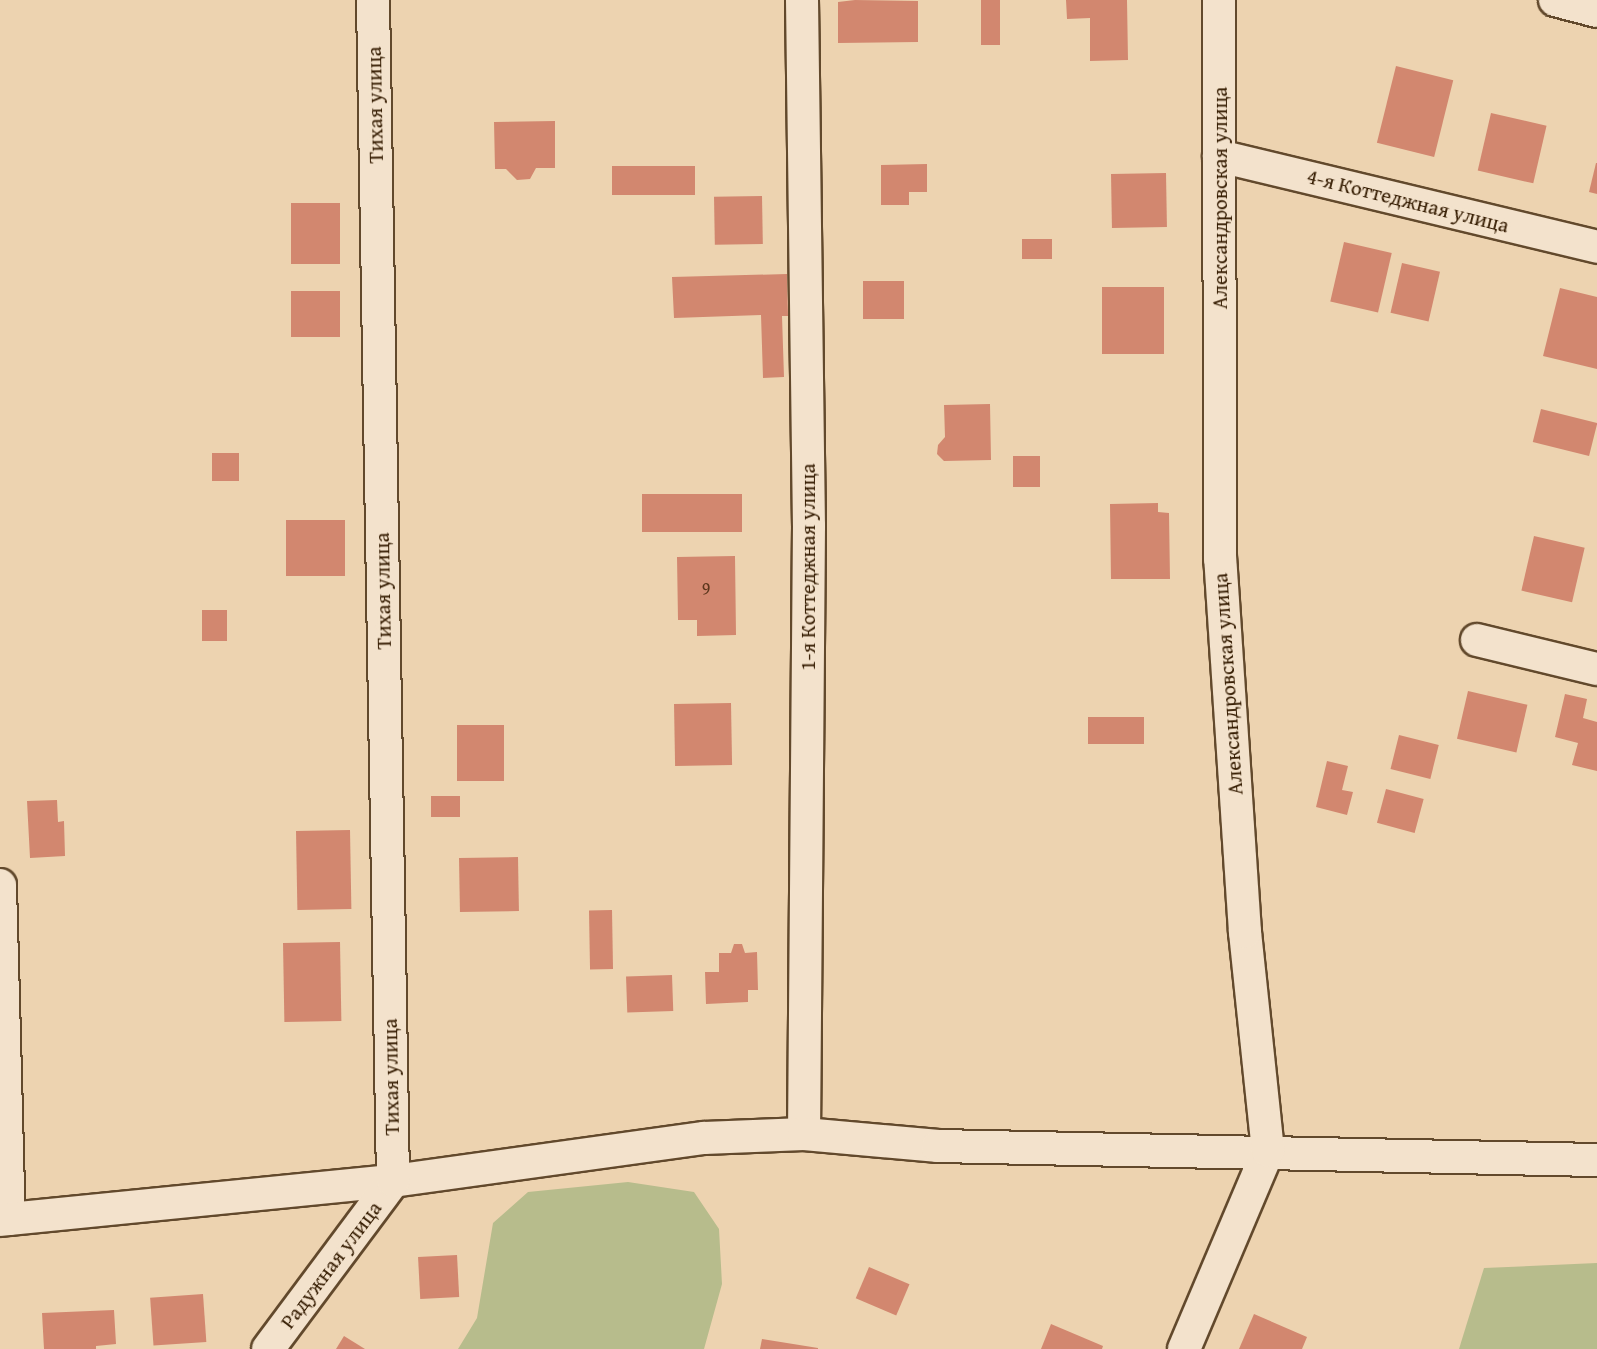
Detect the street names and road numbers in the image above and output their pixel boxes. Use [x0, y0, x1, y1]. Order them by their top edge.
street label: Тихая улица [361, 46, 389, 164]
street label: Александровская улица [1207, 87, 1233, 309]
street label: 4-я Коттеджная улица [1304, 164, 1512, 238]
street label: 1-я Коттеджная улица [795, 463, 821, 671]
street label: Тихая улица [369, 532, 397, 650]
street label: Александровская улица [1208, 572, 1248, 796]
street label: Тихая улица [377, 1018, 405, 1136]
street label: Радужная улица [275, 1196, 387, 1334]

